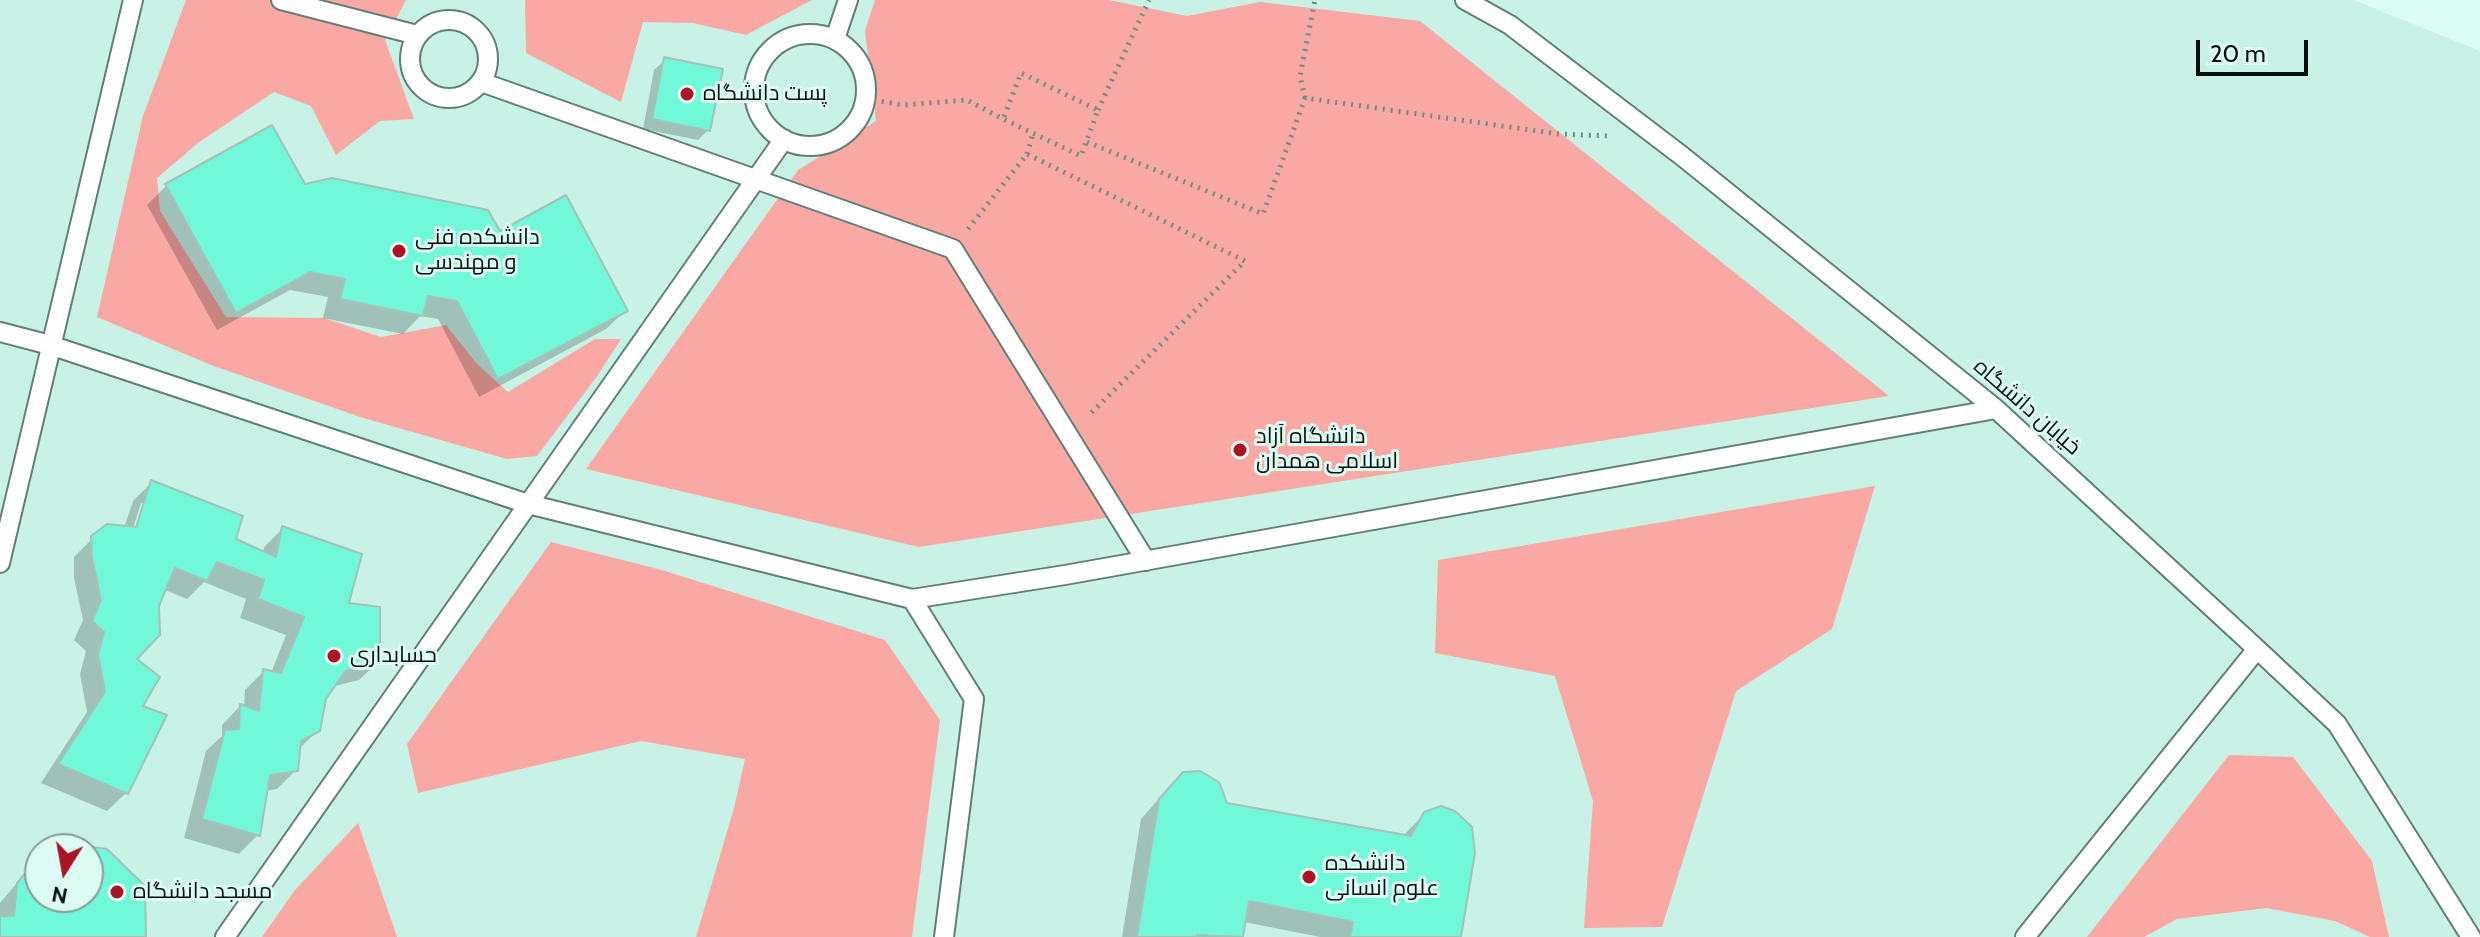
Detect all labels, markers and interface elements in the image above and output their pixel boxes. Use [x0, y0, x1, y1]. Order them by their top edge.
scale bar [2200, 24, 2312, 74]
text: 20 m [2210, 39, 2266, 68]
place label: پست دانشگاه [703, 81, 827, 107]
marker: پست دانشگاه [678, 85, 696, 103]
place label: دانشکده فنی و مهندسی [415, 225, 540, 276]
marker: دانشکده فنی و مهندسی [390, 242, 408, 260]
street label: خیابان دانشگاه [1968, 353, 2086, 461]
place label: دانشگاه آزاد اسلامی همدان [1256, 424, 1398, 476]
marker: دانشگاه آزاد اسلامی همدان [1231, 441, 1249, 459]
place label: حسابداری [350, 643, 437, 669]
marker: حسابداری [325, 647, 343, 665]
north arrow [24, 833, 104, 913]
place label: دانشکده علوم انسانی [1325, 851, 1439, 902]
marker: دانشکده علوم انسانی [1300, 868, 1318, 886]
place label: مسجد دانشگاه [133, 879, 272, 905]
text: N [49, 880, 70, 910]
marker: مسجد دانشگاه [108, 883, 126, 901]

